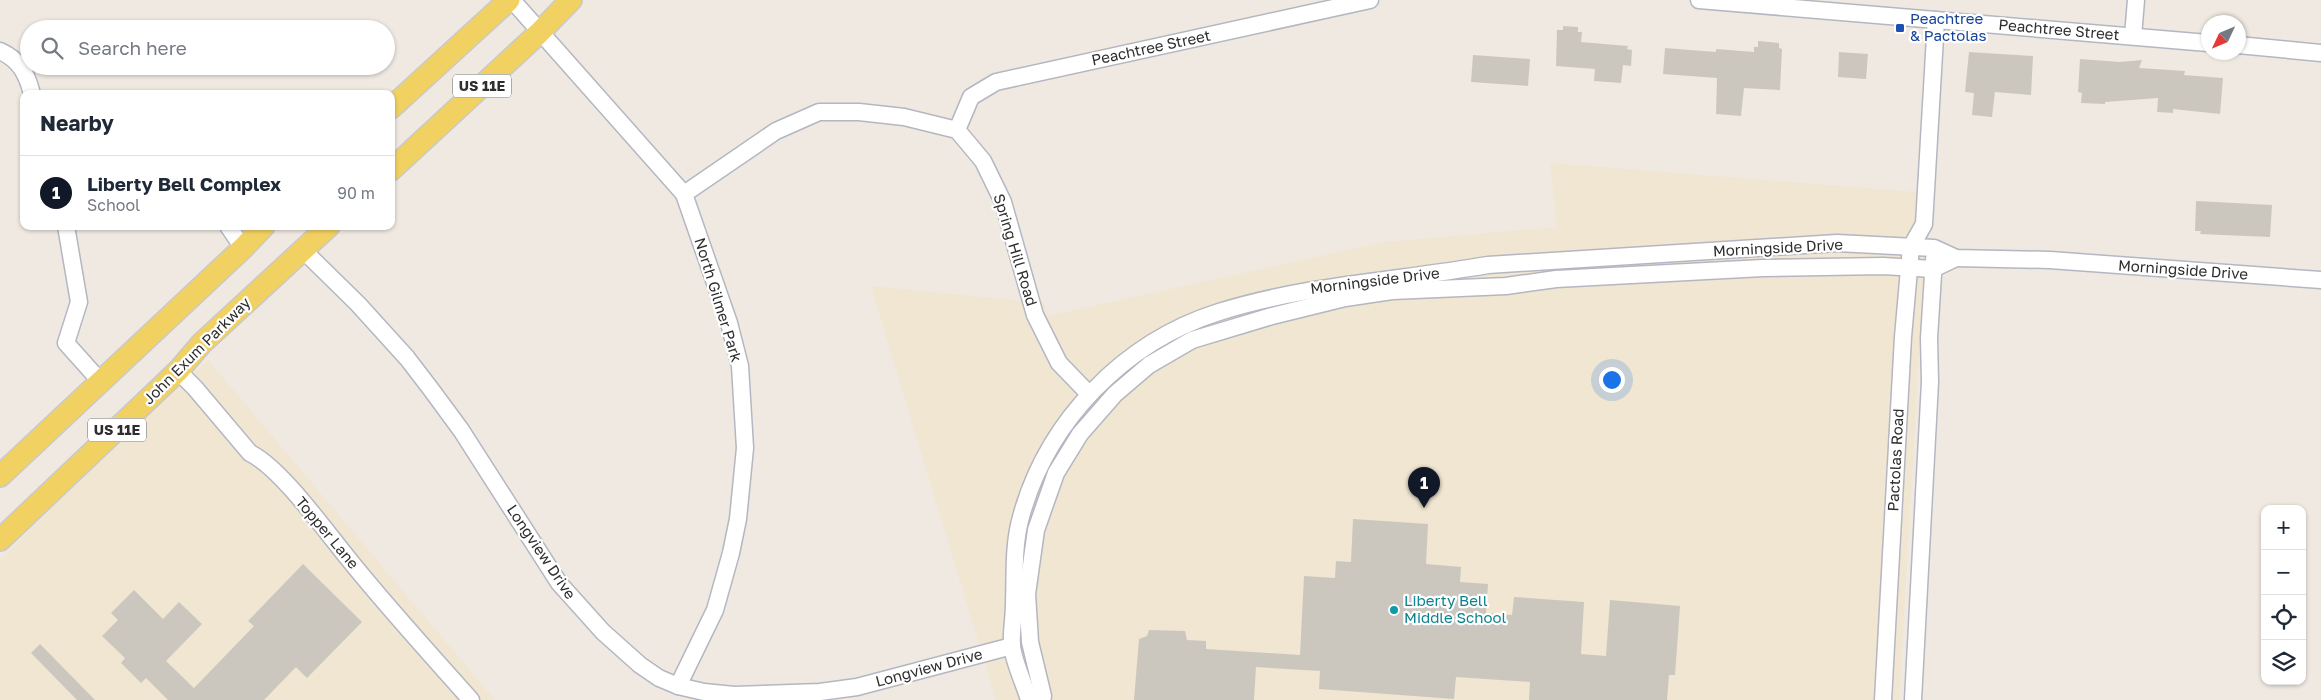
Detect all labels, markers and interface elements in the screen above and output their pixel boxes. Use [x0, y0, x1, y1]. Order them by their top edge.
place label: Peachtree & Pactolas [1910, 9, 1986, 44]
street label: Peachtree Street [1998, 15, 2120, 43]
north arrow [2201, 15, 2246, 60]
search box [20, 20, 395, 75]
marker: Peachtree & Pactolas [1894, 22, 1906, 34]
street label: Peachtree Street [1090, 26, 1212, 68]
icon: search [38, 34, 66, 62]
text: Search here [78, 36, 187, 59]
road number: US 11E [453, 74, 511, 98]
text: Nearby [40, 110, 114, 136]
text: Liberty Bell Complex [87, 172, 281, 195]
text: 1 [52, 183, 60, 203]
text: 90 m [337, 183, 375, 203]
street label: Spring Hill Road [990, 191, 1042, 308]
text: School [87, 195, 140, 215]
street label: North Gilmer Park [691, 235, 747, 365]
street label: Morningside Drive [1712, 235, 1844, 259]
street label: Morningside Drive [2117, 255, 2249, 283]
street label: Morningside Drive [1309, 263, 1441, 297]
street label: John Exum Parkway [139, 293, 254, 408]
your location [1599, 367, 1625, 393]
street label: Pactolas Road [1883, 408, 1907, 512]
road number: US 11E [88, 418, 146, 442]
pin: 1 [1408, 467, 1440, 508]
street label: Topper Lane [292, 493, 363, 572]
street label: Longview Drive [504, 501, 580, 602]
map controls [2261, 505, 2306, 685]
button: + [2261, 505, 2306, 550]
button: − [2261, 550, 2306, 595]
place label: Liberty Bell Middle School [1404, 591, 1506, 626]
button: locate [2261, 595, 2306, 640]
marker: Liberty Bell Middle School [1388, 604, 1400, 616]
button: layers [2261, 640, 2306, 685]
street label: Longview Drive [873, 644, 984, 690]

